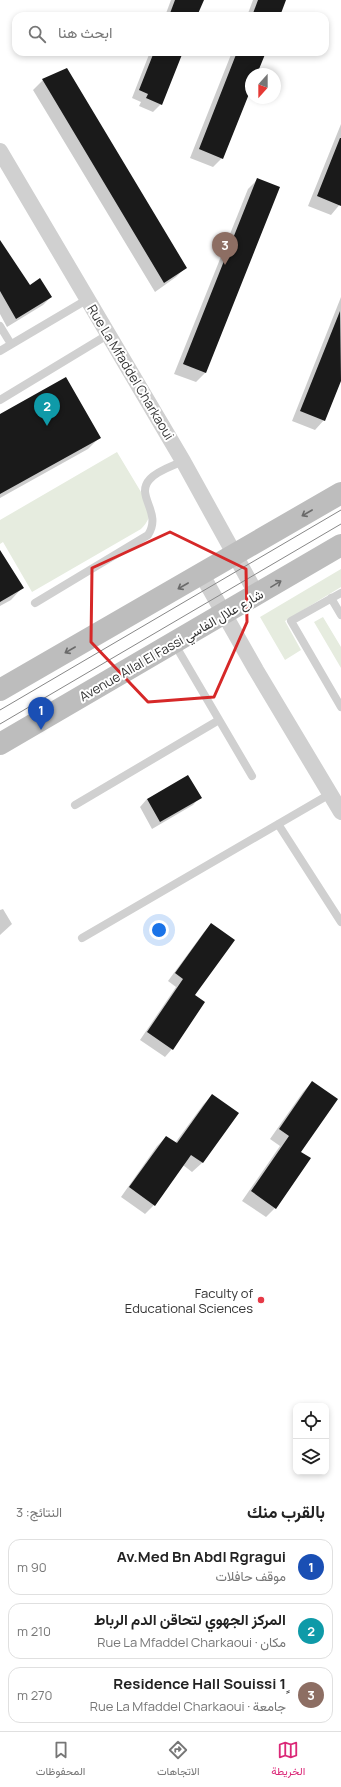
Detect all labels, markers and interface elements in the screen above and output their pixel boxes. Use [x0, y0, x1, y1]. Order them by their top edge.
search box [12, 12, 329, 56]
text: ابحث هنا [58, 22, 112, 43]
icon: search [26, 23, 48, 45]
north arrow [245, 68, 281, 104]
pin: 3 [212, 232, 238, 265]
street label: Rue La Mfaddel Charkaoui [83, 301, 179, 443]
pin: 2 [34, 393, 60, 426]
one-way arrow [301, 509, 313, 517]
one-way arrow [270, 580, 281, 588]
one-way arrow [177, 582, 189, 590]
street label: Avenue Allal El Fassi شارع علال الفاسي [76, 585, 267, 707]
one-way arrow [64, 647, 76, 655]
pin: 1 [28, 697, 54, 730]
your location [149, 920, 169, 940]
place label: Faculty of Educational Sciences [125, 1284, 253, 1317]
marker: Faculty of Educational Sciences [256, 1295, 266, 1305]
map controls [293, 1403, 329, 1475]
button: locate [293, 1403, 329, 1439]
button: layers [293, 1439, 329, 1475]
text: بالقرب منك [247, 1500, 325, 1523]
text: النتائج: 3 [16, 1503, 62, 1521]
text: Av.Med Bn Abdl Rgragui [117, 1546, 286, 1567]
text: 90 m [17, 1558, 47, 1576]
text: 1 [308, 1558, 314, 1576]
text: موقف حافلات [215, 1567, 286, 1585]
text: المركز الجهوي لتحاقن الدم الرباط [94, 1609, 286, 1630]
text: 210 m [17, 1622, 51, 1640]
text: 2 [307, 1622, 315, 1640]
text: مكان · Rue La Mfaddel Charkaoui [97, 1633, 286, 1651]
text: ٍResidence Hall Souissi 1 [113, 1673, 286, 1694]
text: 270 m [17, 1686, 53, 1704]
text: 3 [307, 1686, 315, 1704]
text: جامعة · Rue La Mfaddel Charkaoui [90, 1697, 286, 1715]
tab: المحفوظات [36, 1739, 85, 1781]
tab: الاتجاهات [157, 1739, 200, 1781]
tab: الخريطة [271, 1739, 305, 1781]

